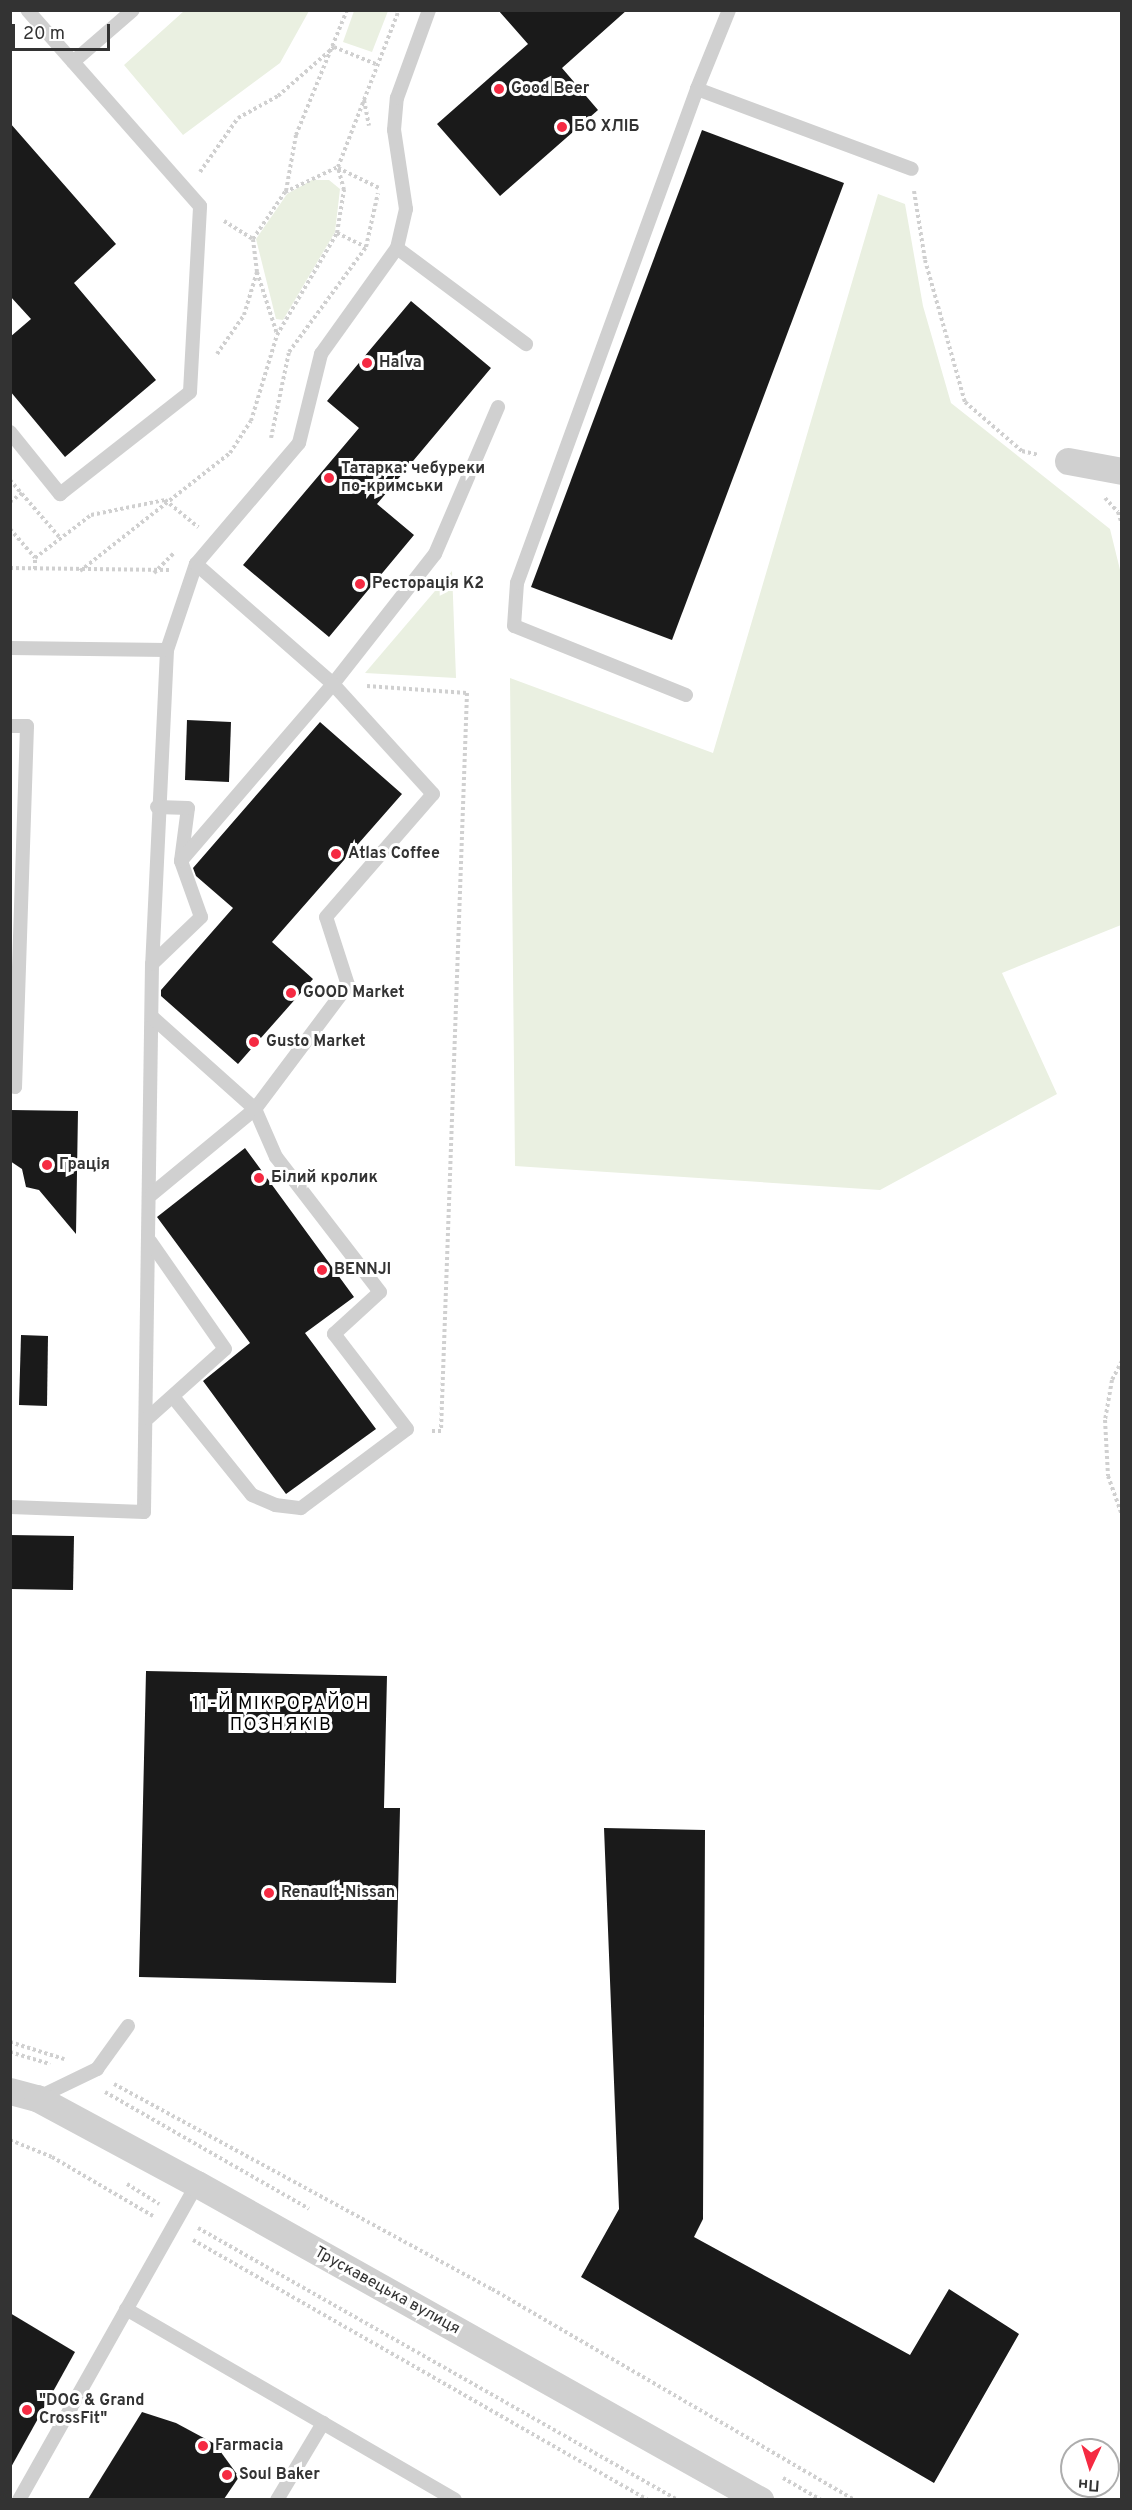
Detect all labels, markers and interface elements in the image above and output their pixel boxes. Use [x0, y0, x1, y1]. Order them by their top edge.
scale bar [15, 12, 112, 50]
text: 20 m [23, 23, 65, 46]
place label: Good Beer [511, 79, 589, 99]
marker: Good Beer [492, 82, 506, 96]
place label: БО ХЛIБ [574, 117, 640, 137]
marker: БО ХЛIБ [555, 120, 569, 134]
place label: Halva [379, 353, 422, 373]
marker: Halva [360, 356, 374, 370]
place label: Татарка: чебуреки по-кримськи [341, 459, 485, 497]
marker: Татарка: чебуреки по-кримськи [322, 471, 336, 485]
place label: Ресторація K2 [372, 574, 484, 594]
marker: Ресторація K2 [353, 577, 367, 591]
place label: Atlas Coffee [348, 844, 440, 864]
marker: Atlas Coffee [329, 847, 343, 861]
place label: GOOD Market [303, 983, 405, 1003]
marker: GOOD Market [284, 986, 298, 1000]
place label: Gusto Market [266, 1032, 366, 1052]
marker: Gusto Market [247, 1035, 261, 1049]
place label: Грація [59, 1155, 110, 1175]
marker: Грація [40, 1158, 54, 1172]
place label: Білий кролик [271, 1168, 378, 1188]
marker: Білий кролик [252, 1171, 266, 1185]
place label: BENNJI [334, 1260, 391, 1280]
marker: BENNJI [315, 1263, 329, 1277]
district label: 11-Й МІКРОРАЙОН ПОЗНЯКІВ [192, 1695, 370, 1738]
place label: Renault-Nissan [281, 1883, 395, 1903]
marker: Renault-Nissan [262, 1886, 276, 1900]
street label: Трускавецька вулиця [311, 2243, 463, 2339]
place label: "DOG & Grand CrossFit" [39, 2391, 144, 2429]
marker: "DOG & Grand CrossFit" [20, 2403, 34, 2417]
place label: Farmacia [215, 2436, 283, 2456]
north arrow [1060, 2438, 1120, 2498]
marker: Farmacia [196, 2439, 210, 2453]
place label: Soul Baker [239, 2465, 320, 2485]
marker: Soul Baker [220, 2468, 234, 2482]
text: Пн [1077, 2473, 1100, 2495]

